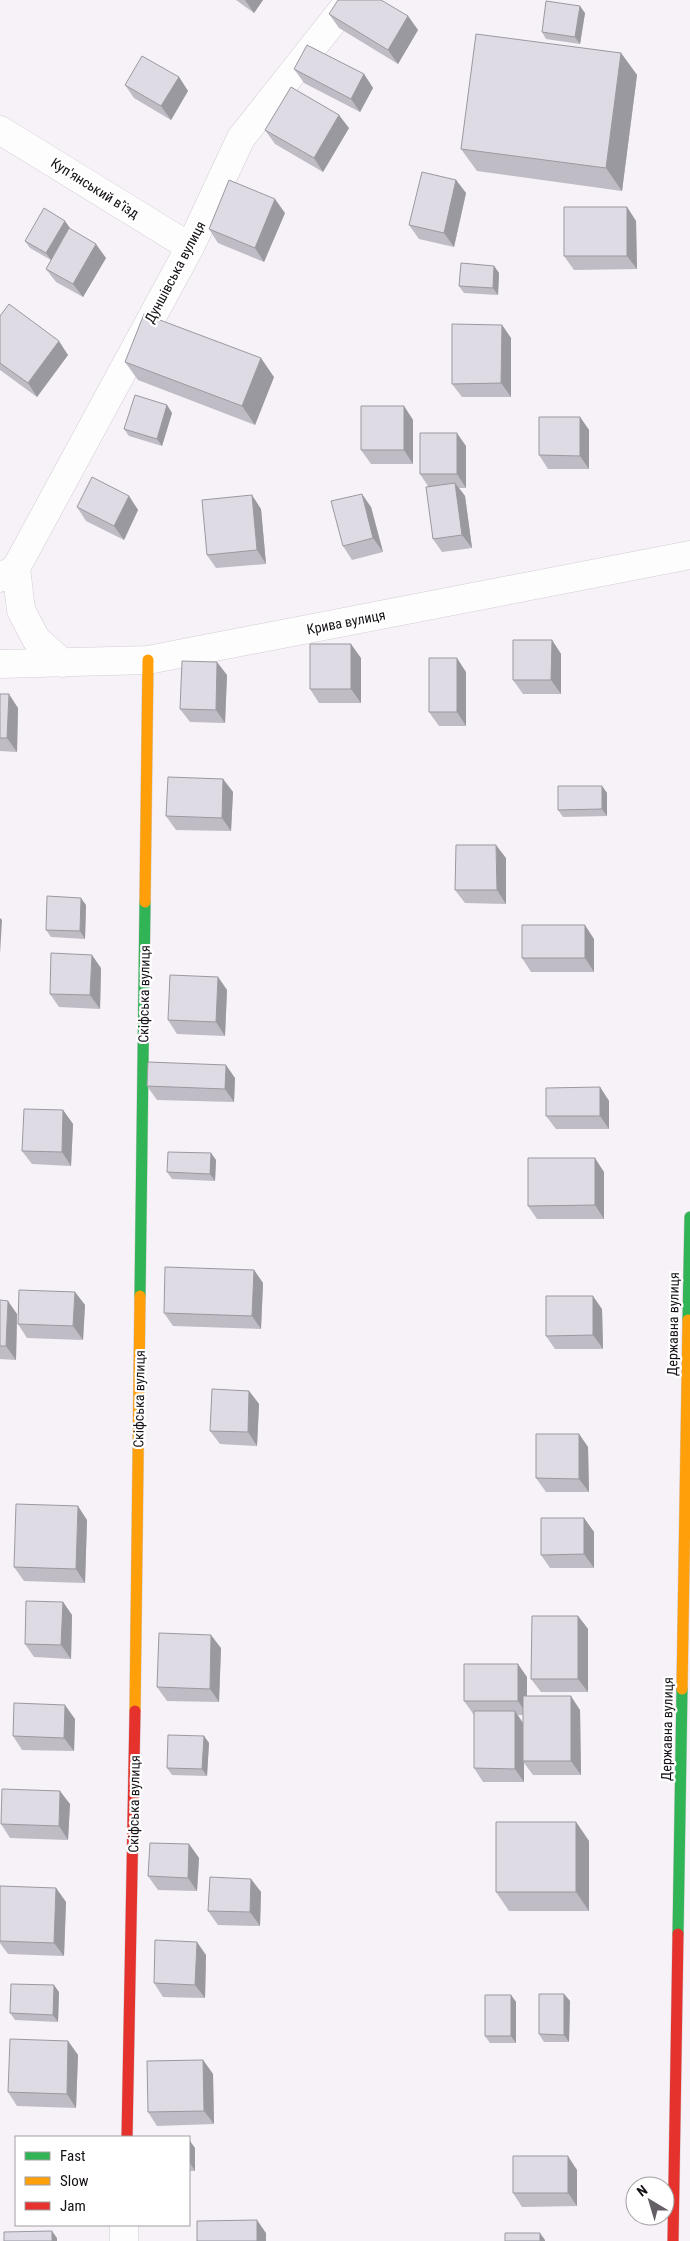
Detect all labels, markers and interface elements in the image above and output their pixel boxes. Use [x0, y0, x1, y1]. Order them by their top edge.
street label: Куп'янський в'їзд [48, 155, 142, 222]
street label: Дуншівська вулиця [141, 218, 209, 326]
street label: Крива вулиця [305, 607, 387, 637]
street label: Скіфська вулиця [135, 945, 153, 1043]
street label: Державна вулиця [664, 1272, 682, 1376]
street label: Скіфська вулиця [130, 1350, 148, 1448]
street label: Державна вулиця [658, 1677, 676, 1781]
street label: Скіфська вулиця [125, 1755, 143, 1853]
legend [15, 2136, 190, 2226]
text: Fast [60, 2147, 85, 2165]
text: Slow [60, 2172, 89, 2190]
north arrow [625, 2176, 675, 2226]
text: N [634, 2182, 650, 2200]
text: Jam [60, 2197, 86, 2215]

